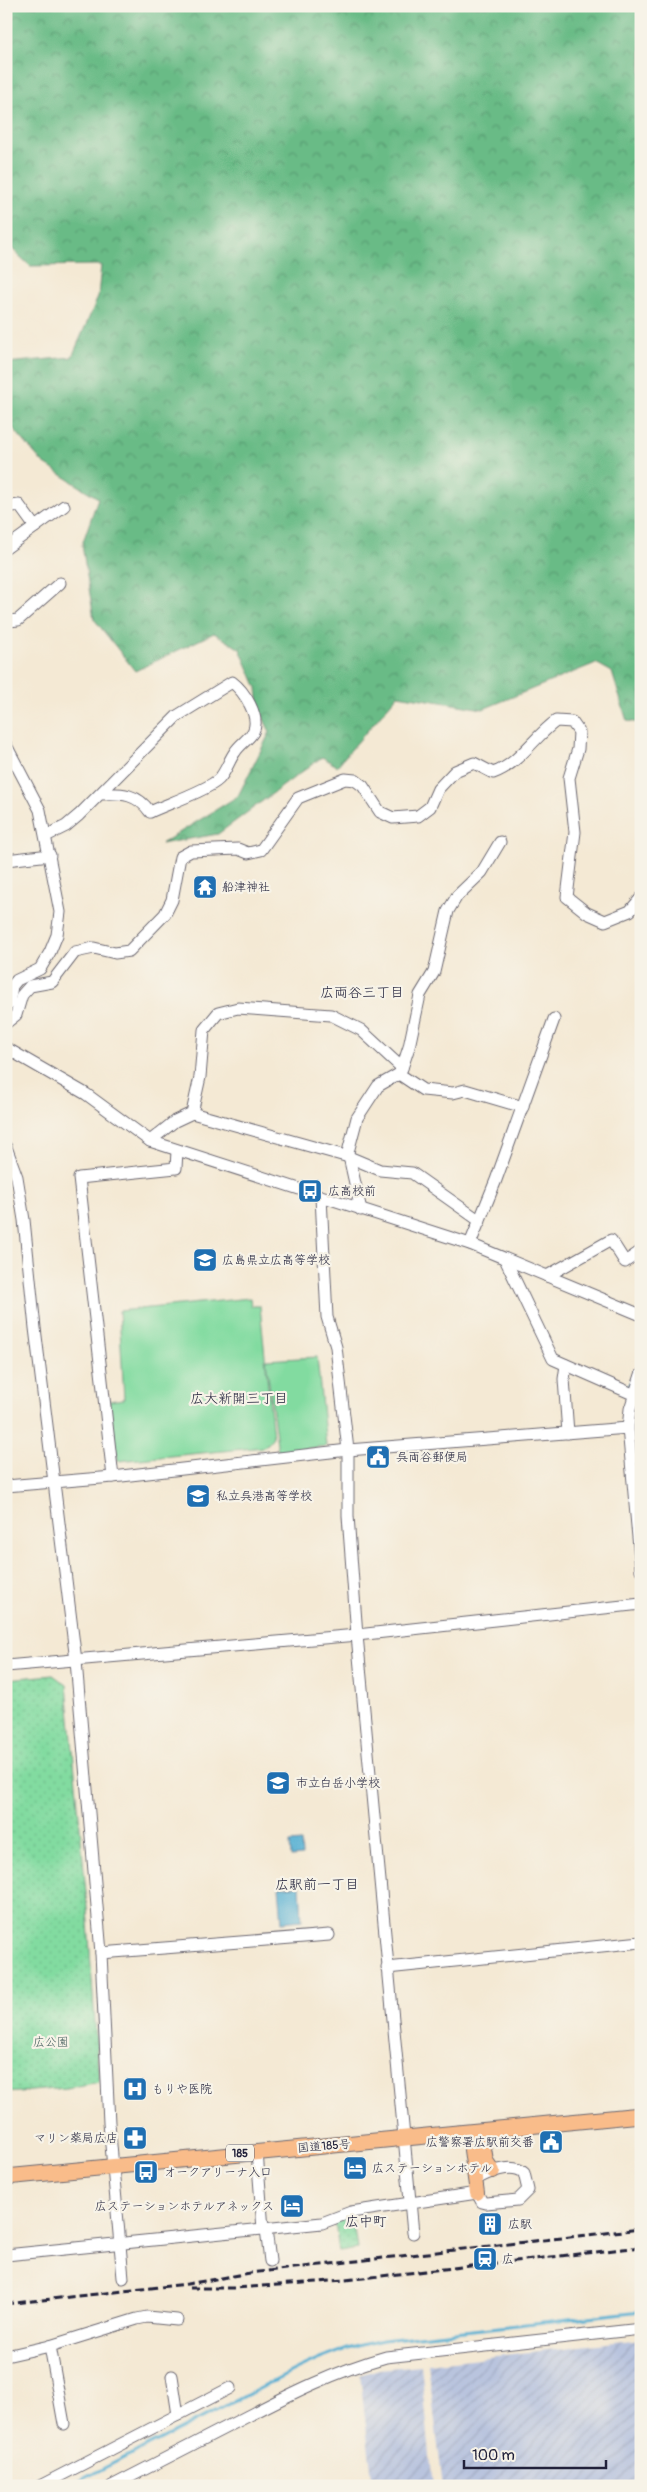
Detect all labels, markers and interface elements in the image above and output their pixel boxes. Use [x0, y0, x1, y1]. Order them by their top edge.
temple icon: 船津神社 [192, 874, 218, 900]
place label: 船津神社 [222, 880, 270, 895]
district label: 広両谷三丁目 [320, 984, 404, 1001]
bus stop icon: 広高校前 [297, 1178, 323, 1204]
place label: 広高校前 [328, 1184, 376, 1199]
school or university icon: 広島県立広高等学校 [192, 1247, 218, 1273]
place label: 広島県立広高等学校 [222, 1253, 330, 1268]
district label: 広大新開三丁目 [190, 1390, 288, 1407]
public building icon: 呉両谷郵便局 [365, 1444, 391, 1470]
place label: 呉両谷郵便局 [396, 1450, 468, 1465]
school or university icon: 私立呉港高等学校 [185, 1483, 211, 1509]
place label: 私立呉港高等学校 [216, 1489, 312, 1504]
school or university icon: 市立白岳小学校 [265, 1770, 291, 1796]
place label: 市立白岳小学校 [296, 1776, 380, 1791]
district label: 広駅前一丁目 [275, 1876, 359, 1893]
park label: 広公園 [33, 2035, 69, 2050]
hospital icon: もりや医院 [122, 2076, 148, 2102]
place label: もりや医院 [152, 2082, 212, 2097]
pharmacy icon: マリン薬局広店 [122, 2125, 148, 2151]
public building icon: 広警察署広駅前交番 [538, 2129, 564, 2155]
place label: マリン薬局広店 [34, 2131, 118, 2146]
place label: 広警察署広駅前交番 [426, 2135, 534, 2150]
street label: 国道185号 [297, 2137, 351, 2156]
road number: 185 [226, 2144, 254, 2162]
hotel icon: 広ステーションホテル [342, 2155, 368, 2181]
bus stop icon: オークアリーナ入口 [133, 2159, 159, 2185]
place label: 広ステーションホテル [372, 2161, 492, 2176]
place label: オークアリーナ入口 [164, 2165, 272, 2180]
hotel icon: 広ステーションホテルアネックス [279, 2193, 305, 2219]
place label: 広ステーションホテルアネックス [95, 2199, 274, 2214]
building icon: 広駅 [477, 2211, 503, 2237]
district label: 広中町 [345, 2213, 387, 2230]
place label: 広駅 [508, 2217, 532, 2232]
station icon: 広 [472, 2246, 498, 2272]
place label: 広 [502, 2252, 514, 2267]
scale bar [464, 2437, 607, 2469]
text: 100 m [472, 2446, 515, 2465]

